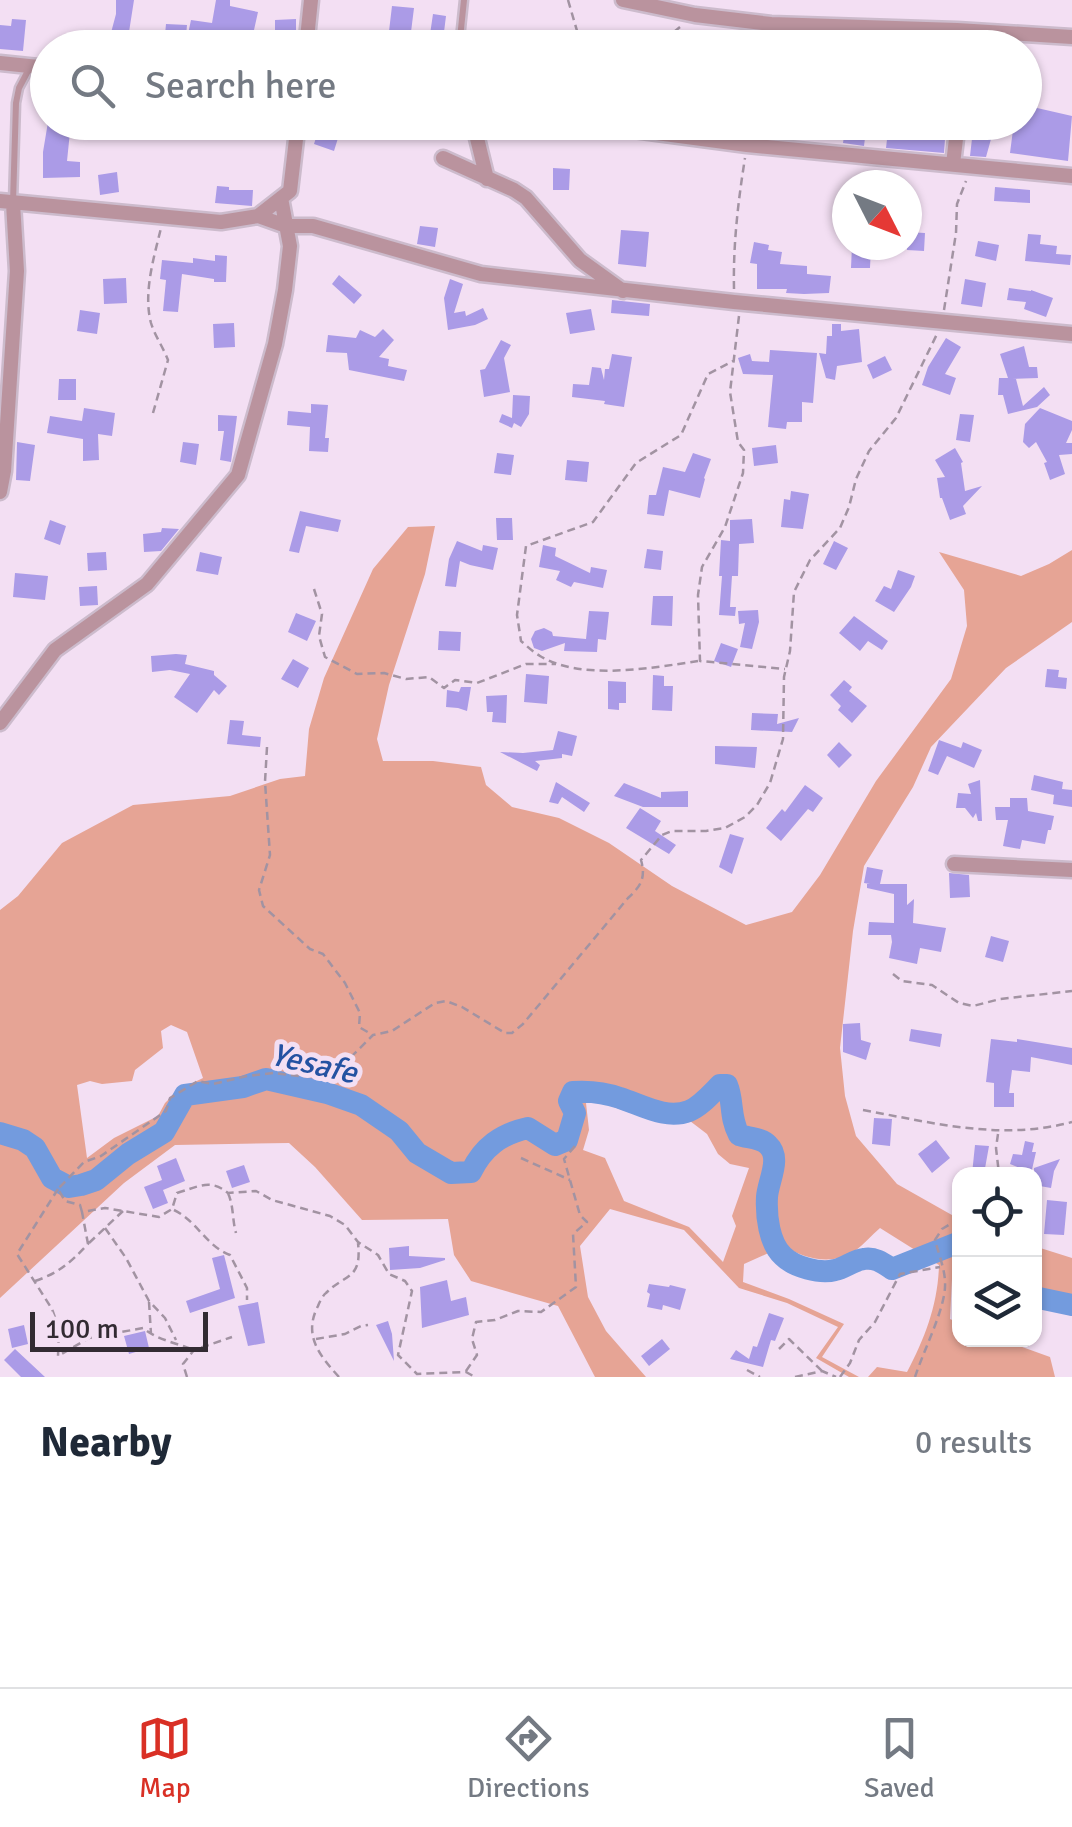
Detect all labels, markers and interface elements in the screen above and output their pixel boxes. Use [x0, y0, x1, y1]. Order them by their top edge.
search box [30, 30, 1042, 140]
icon: search [65, 58, 120, 113]
text: Search here [145, 62, 337, 109]
north arrow [832, 170, 922, 260]
water label: Yesafe [267, 1035, 363, 1093]
map controls [952, 1167, 1042, 1347]
button: locate [952, 1167, 1042, 1257]
button: layers [952, 1257, 1042, 1347]
scale bar [30, 1307, 208, 1352]
text: 100 m [45, 1312, 119, 1346]
text: Nearby [40, 1417, 172, 1468]
text: 0 results [915, 1423, 1032, 1462]
tab: Map [137, 1711, 192, 1805]
tab: Directions [467, 1711, 589, 1805]
tab: Saved [864, 1711, 935, 1805]

